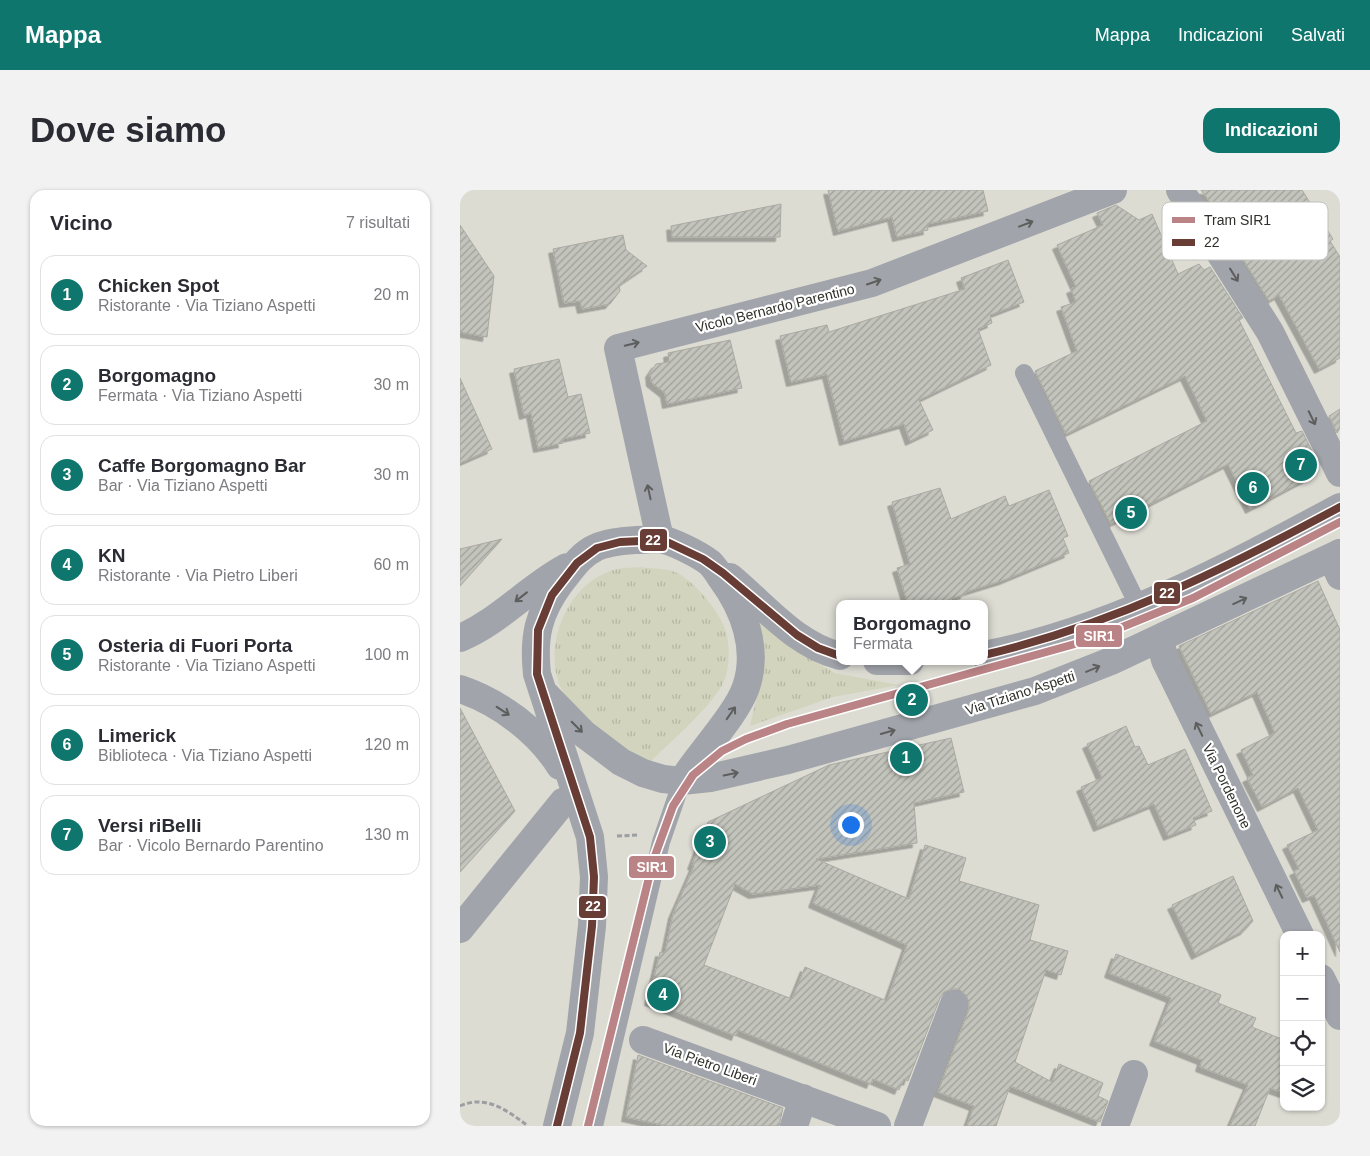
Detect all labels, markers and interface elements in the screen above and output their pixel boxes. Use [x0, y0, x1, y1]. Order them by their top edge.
text: Mappa [25, 21, 101, 48]
text: Mappa [1095, 25, 1150, 45]
text: Indicazioni [1178, 25, 1263, 45]
text: Salvati [1291, 25, 1345, 45]
button: Indicazioni [1203, 108, 1340, 153]
text: Dove siamo [30, 110, 226, 149]
legend [1162, 202, 1328, 260]
text: Vicino [50, 211, 113, 234]
text: Tram SIR1 [1204, 212, 1271, 228]
text: 7 risultati [346, 214, 410, 231]
one-way arrow [1018, 219, 1033, 228]
text: 22 [1204, 234, 1220, 250]
one-way arrow [1229, 268, 1239, 282]
text: Chicken Spot [98, 275, 219, 296]
one-way arrow [866, 277, 882, 286]
street label: Vicolo Bernardo Parentino [694, 280, 856, 336]
text: 1 [63, 286, 71, 303]
text: 20 m [373, 286, 409, 303]
text: Ristorante · Via Tiziano Aspetti [98, 297, 316, 314]
one-way arrow [624, 339, 640, 348]
text: Borgomagno [98, 365, 216, 386]
text: 2 [63, 376, 71, 393]
text: 30 m [373, 376, 409, 393]
text: Fermata · Via Tiziano Aspetti [98, 387, 302, 404]
one-way arrow [1307, 410, 1317, 425]
pin: 7 [1285, 446, 1317, 484]
text: Caffe Borgomagno Bar [98, 455, 306, 476]
text: 3 [63, 466, 71, 483]
text: 30 m [373, 466, 409, 483]
pin: 6 [1237, 469, 1269, 507]
text: Bar · Via Tiziano Aspetti [98, 477, 268, 494]
one-way arrow [644, 484, 653, 500]
pin: 5 [1115, 494, 1147, 532]
line badge: 22 [639, 528, 668, 552]
text: 22 [645, 532, 661, 548]
text: KN [98, 545, 125, 566]
text: 4 [63, 556, 71, 573]
text: 60 m [373, 556, 409, 573]
text: Ristorante · Via Pietro Liberi [98, 567, 298, 584]
line badge: 22 [1153, 581, 1181, 605]
text: 22 [1159, 585, 1175, 601]
one-way arrow [514, 592, 528, 602]
one-way arrow [1232, 595, 1247, 605]
popup [836, 600, 988, 665]
text: Borgomagno [853, 613, 971, 634]
line badge: SIR1 [1075, 624, 1123, 648]
text: SIR1 [1083, 628, 1115, 644]
text: Osteria di Fuori Porta [98, 635, 292, 656]
text: Fermata [853, 635, 912, 652]
text: 5 [63, 646, 71, 663]
text: 100 m [365, 646, 409, 663]
text: Ristorante · Via Tiziano Aspetti [98, 657, 316, 674]
one-way arrow [1085, 663, 1100, 673]
street label: Via Tiziano Aspetti [963, 668, 1077, 718]
pin: 2 [896, 681, 928, 719]
one-way arrow [496, 706, 510, 716]
one-way arrow [726, 706, 736, 720]
one-way arrow [571, 721, 583, 733]
one-way arrow [1194, 722, 1204, 737]
text: Limerick [98, 725, 176, 746]
one-way arrow [879, 727, 895, 737]
text: 6 [63, 736, 71, 753]
text: 120 m [365, 736, 409, 753]
pin: 1 [890, 739, 922, 777]
street label: Via Pordenone [1200, 741, 1255, 831]
text: Biblioteca · Via Tiziano Aspetti [98, 747, 312, 764]
one-way arrow [722, 769, 738, 778]
your location [838, 812, 864, 838]
text: Versi riBelli [98, 815, 202, 836]
pin: 3 [694, 823, 726, 861]
text: 7 [63, 826, 71, 843]
text: 130 m [365, 826, 409, 843]
text: Bar · Vicolo Bernardo Parentino [98, 837, 324, 854]
line badge: SIR1 [628, 855, 675, 879]
text: SIR1 [636, 859, 668, 875]
one-way arrow [1273, 884, 1283, 899]
line badge: 22 [578, 895, 607, 919]
text: 22 [585, 898, 601, 914]
map controls [1280, 931, 1325, 1111]
button: + [1280, 931, 1325, 976]
pin: 4 [647, 976, 679, 1014]
button: − [1280, 976, 1325, 1021]
button: locate [1280, 1021, 1325, 1066]
street label: Via Pietro Liberi [661, 1040, 759, 1088]
button: layers [1280, 1066, 1325, 1111]

